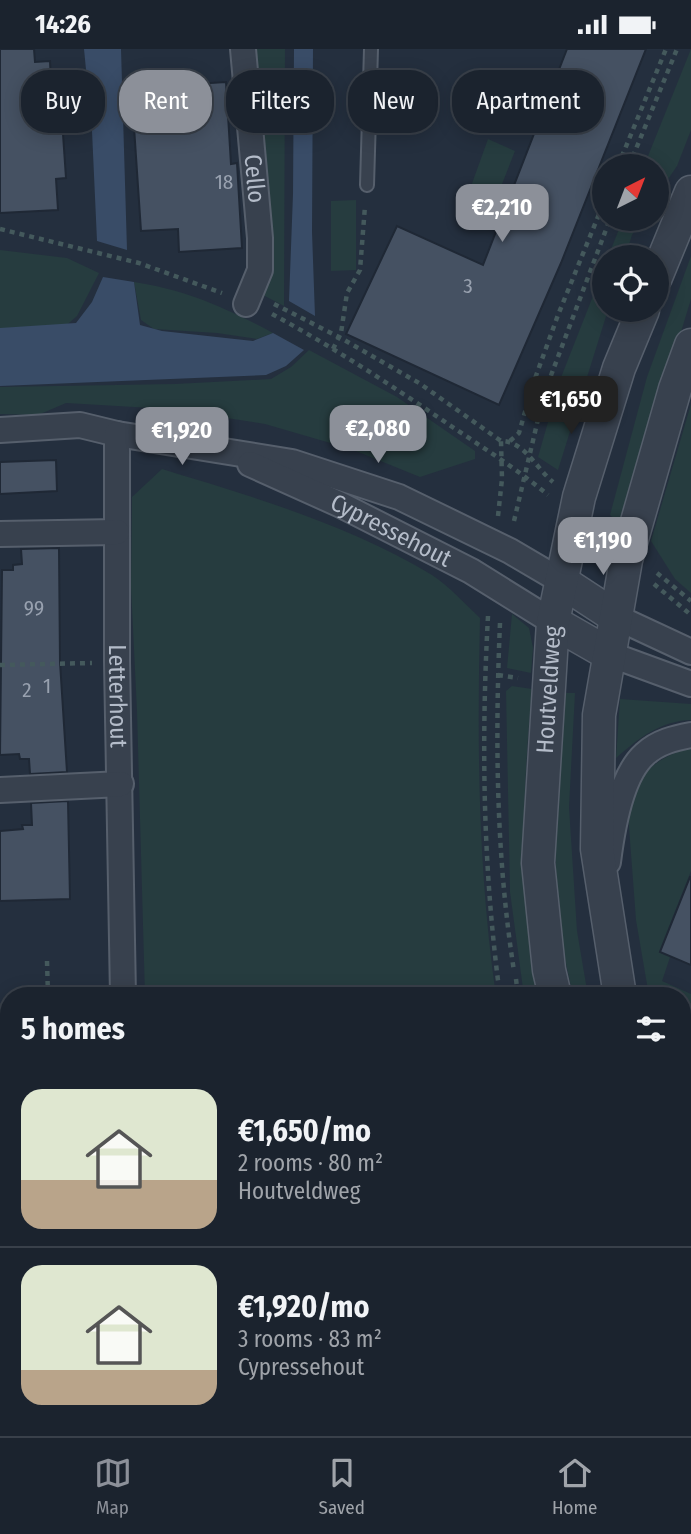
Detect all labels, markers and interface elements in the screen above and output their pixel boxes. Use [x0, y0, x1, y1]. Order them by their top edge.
text: 14:26 [35, 9, 91, 40]
chip: Buy [21, 70, 105, 133]
chip: Rent [119, 70, 212, 133]
chip: Filters [226, 70, 334, 133]
chip: New [348, 70, 438, 133]
chip: Apartment [452, 70, 604, 133]
street label: Cello [239, 153, 271, 204]
north arrow [592, 154, 668, 231]
map controls [592, 154, 669, 322]
house number: 18 [215, 169, 233, 195]
pin: €2,210 [445, 185, 559, 244]
text: €2,210 [472, 193, 532, 221]
button: locate [592, 245, 669, 322]
house number: 3 [463, 273, 473, 299]
pin: €1,650 [514, 377, 628, 436]
text: €1,650 [540, 385, 602, 413]
pin: €2,080 [321, 405, 435, 465]
pin: €1,920 [125, 407, 239, 467]
text: €2,080 [346, 414, 410, 442]
text: €1,920 [152, 416, 212, 444]
street label: Cypressehout [326, 488, 456, 573]
pin: €1,190 [546, 517, 660, 577]
text: €1,190 [574, 526, 632, 554]
house number: 99 [24, 595, 44, 621]
street label: Houtveldweg [531, 624, 567, 754]
street label: Letterhout [103, 644, 133, 748]
house number: 1 [43, 673, 51, 699]
house number: 2 [22, 677, 32, 703]
icon: filters [632, 1010, 670, 1048]
text: 5 homes [21, 1011, 125, 1047]
text: €1,650/mo [238, 1113, 371, 1149]
icon: home [77, 1117, 161, 1201]
text: 2 rooms · 80 m² [238, 1149, 383, 1177]
text: Houtveldweg [238, 1177, 361, 1205]
text: €1,920/mo [238, 1289, 369, 1325]
icon: home [77, 1293, 161, 1377]
text: 3 rooms · 83 m² [238, 1325, 382, 1353]
text: Cypressehout [238, 1353, 364, 1381]
tab: Map [94, 1454, 132, 1519]
tab: Saved [319, 1454, 365, 1519]
tab: Home [552, 1454, 597, 1519]

